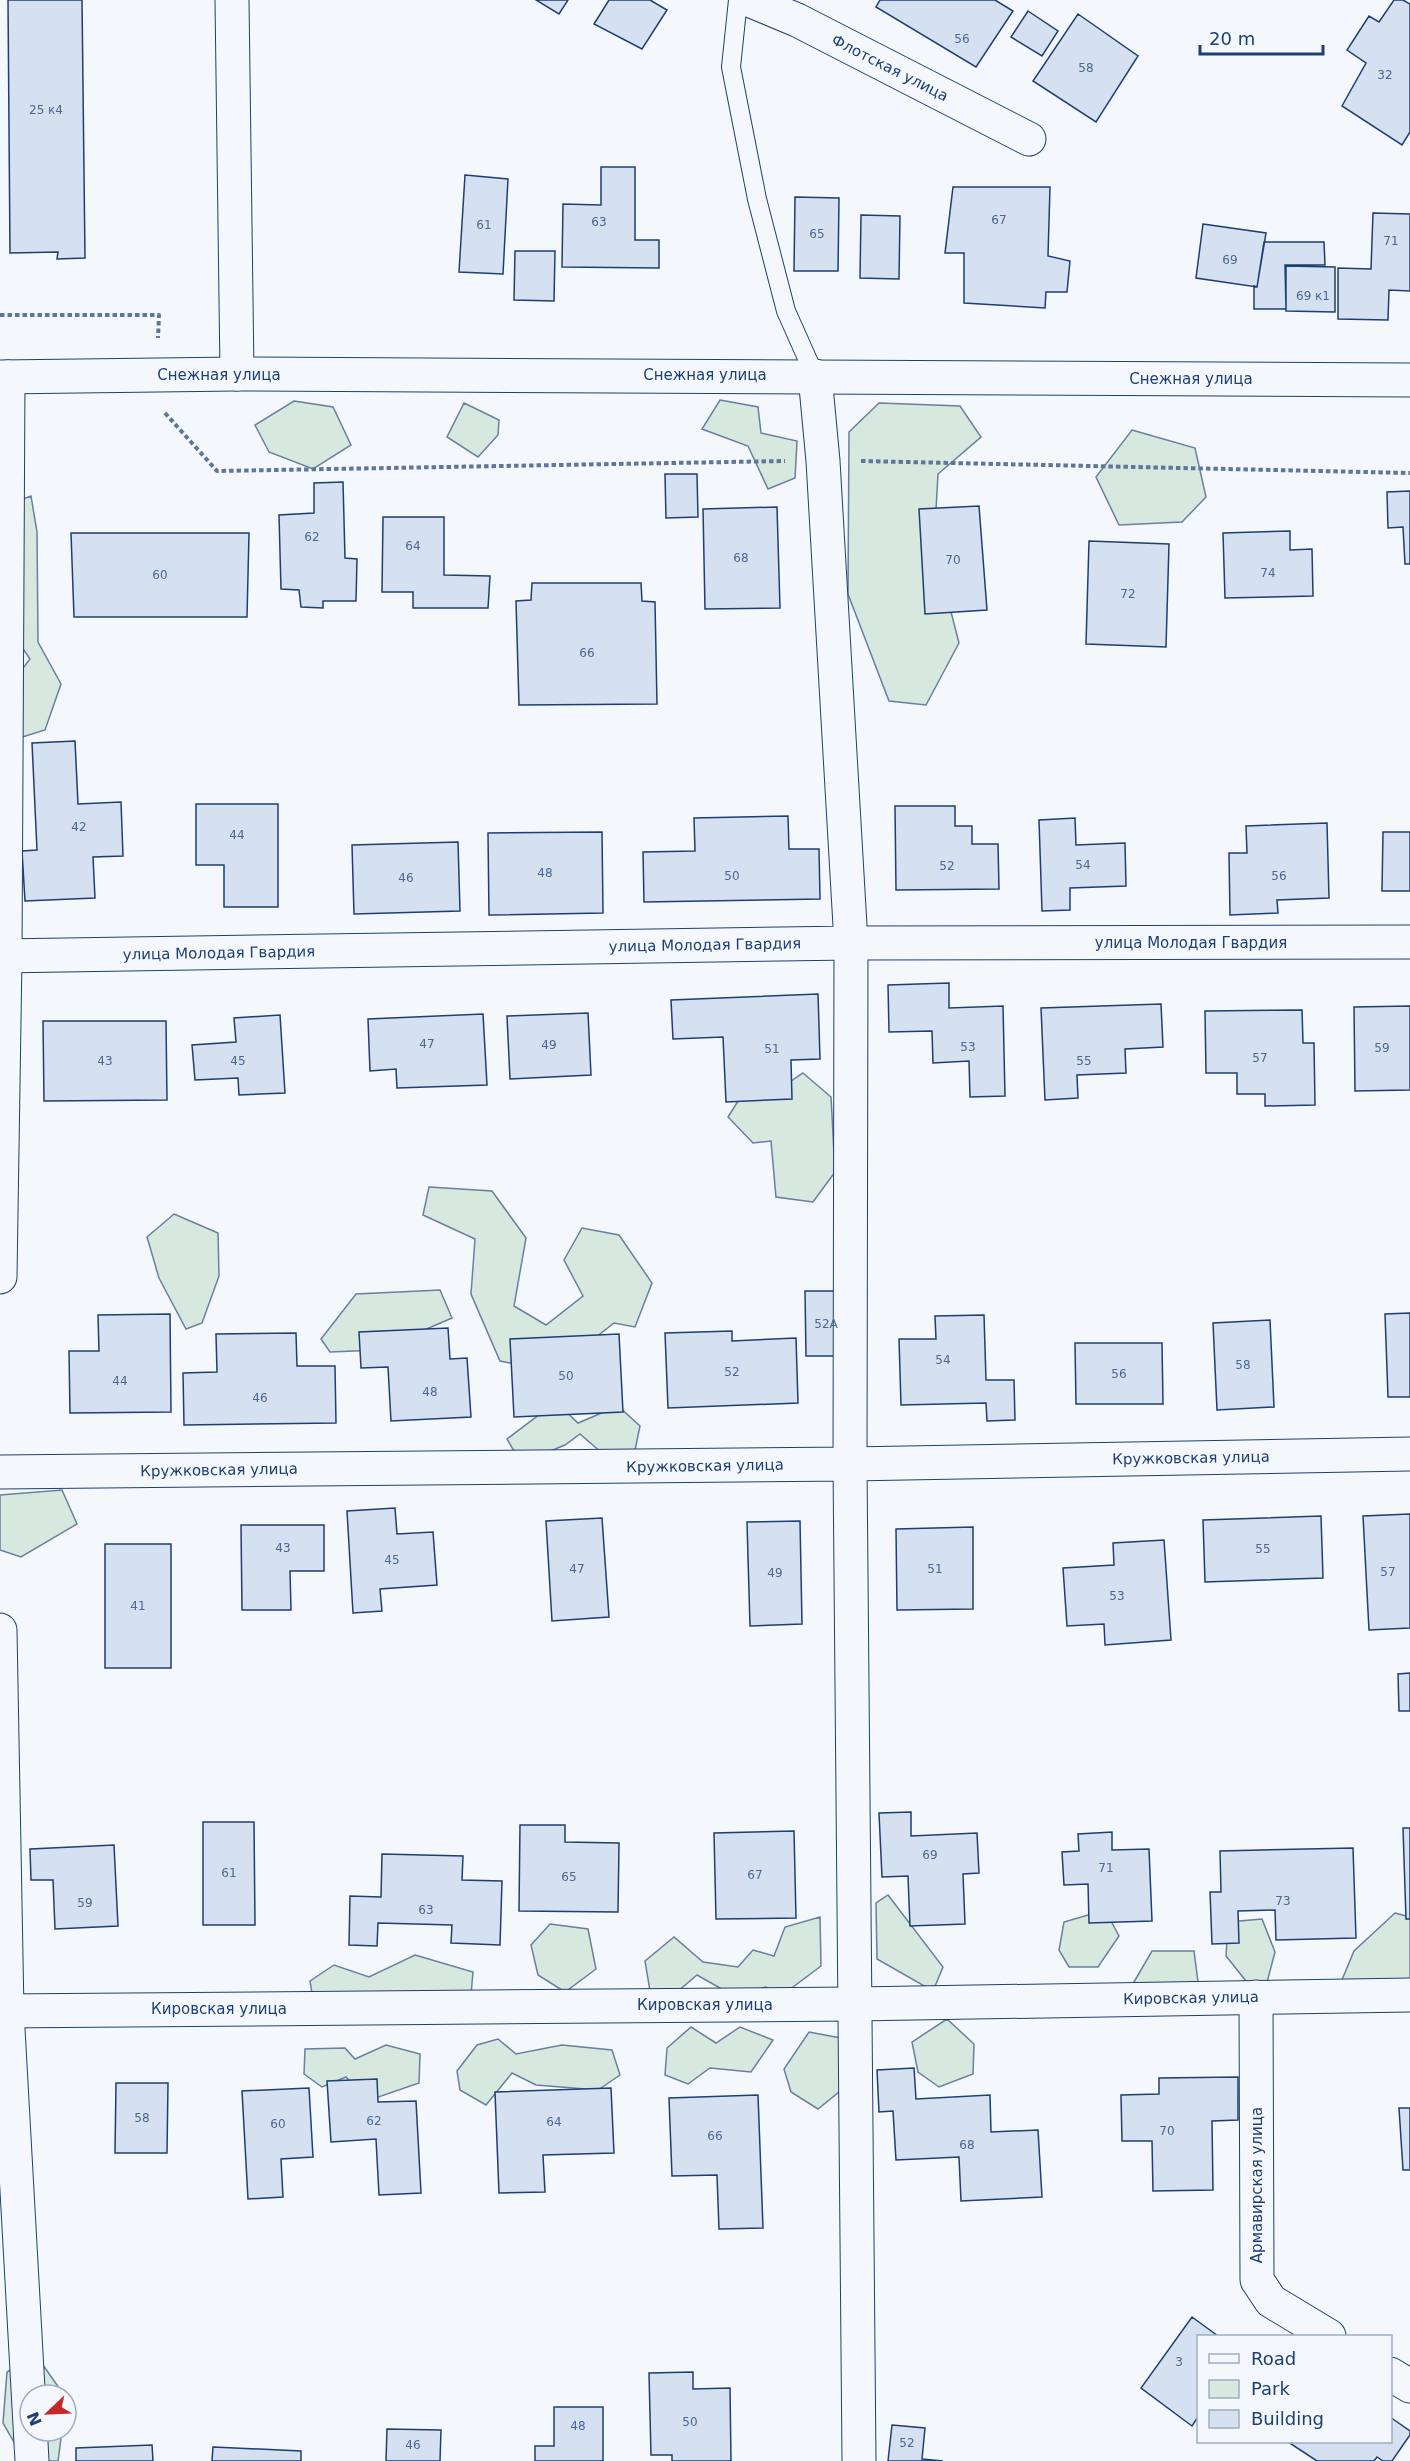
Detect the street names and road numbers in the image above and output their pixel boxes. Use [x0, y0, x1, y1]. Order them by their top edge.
street label: Флотская улица [829, 31, 951, 105]
street label: Снежная улица [157, 366, 281, 384]
street label: Снежная улица [643, 366, 767, 384]
street label: Снежная улица [1129, 370, 1253, 388]
street label: улица Молодая Гвардия [609, 934, 801, 956]
street label: улица Молодая Гвардия [1095, 934, 1287, 952]
street label: улица Молодая Гвардия [123, 942, 315, 964]
street label: Кружковская улица [1112, 1448, 1270, 1468]
street label: Кружковская улица [626, 1456, 784, 1476]
street label: Кружковская улица [140, 1460, 298, 1480]
street label: Кировская улица [1123, 1988, 1259, 2008]
street label: Кировская улица [637, 1996, 773, 2014]
street label: Кировская улица [151, 2000, 287, 2018]
street label: Армавирская улица [1248, 2107, 1266, 2263]

